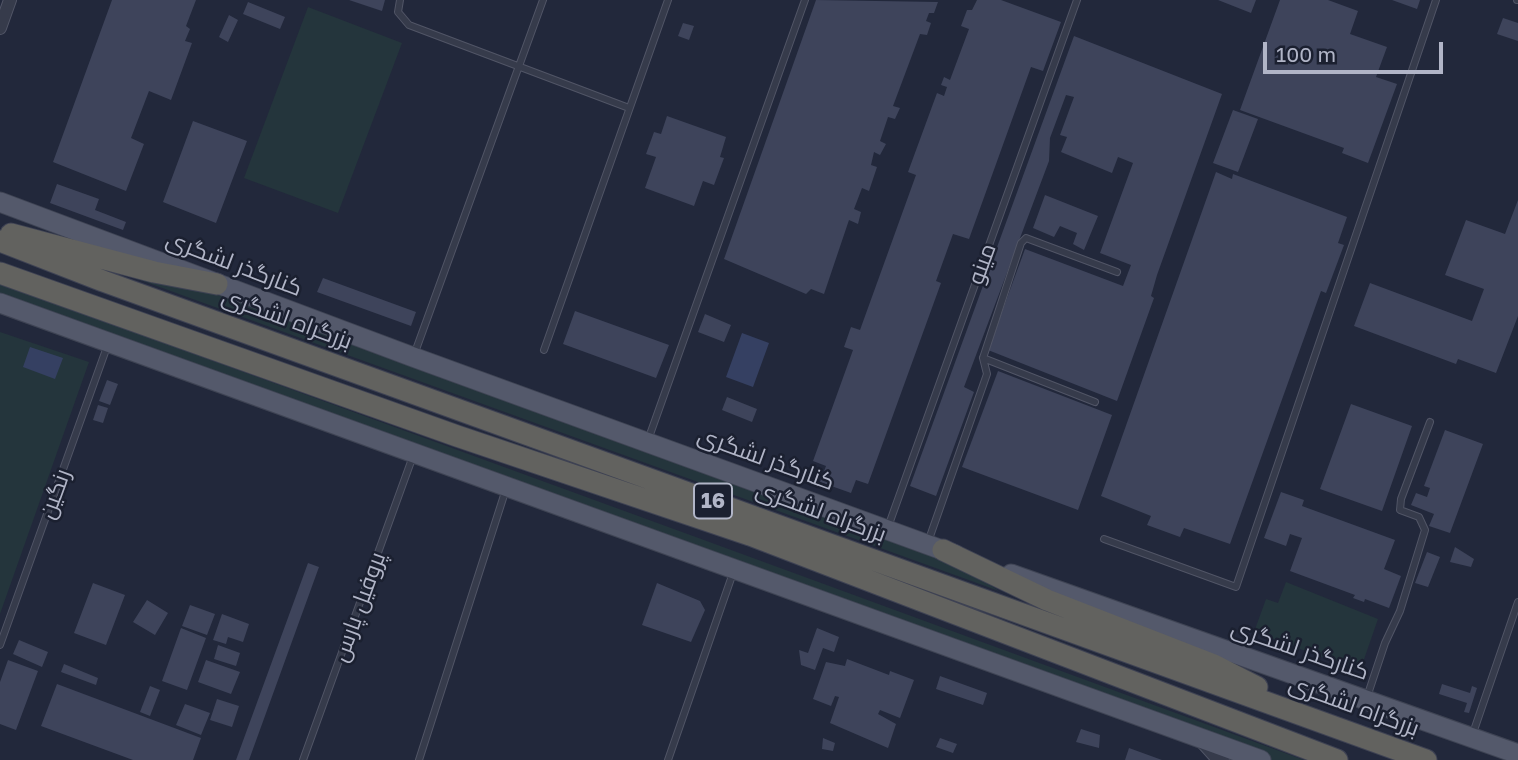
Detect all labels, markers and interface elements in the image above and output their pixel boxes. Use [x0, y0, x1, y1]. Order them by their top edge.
scale bar [1266, 28, 1446, 72]
text: 100 m [1276, 41, 1336, 67]
street label: کنارگذر لشگری [162, 225, 306, 303]
street label: مینو [962, 240, 1002, 288]
street label: بزرگراه لشگری [218, 283, 356, 355]
street label: کنارگذر لشگری [694, 421, 838, 497]
street label: رنگین [33, 465, 77, 523]
street label: بزرگراه لشگری [752, 476, 890, 548]
road number: 16 [694, 484, 732, 518]
street label: پروفیل پارس [326, 548, 392, 666]
street label: کنارگذر لشگری [1228, 614, 1372, 686]
street label: بزرگراه لشگری [1285, 670, 1423, 742]

